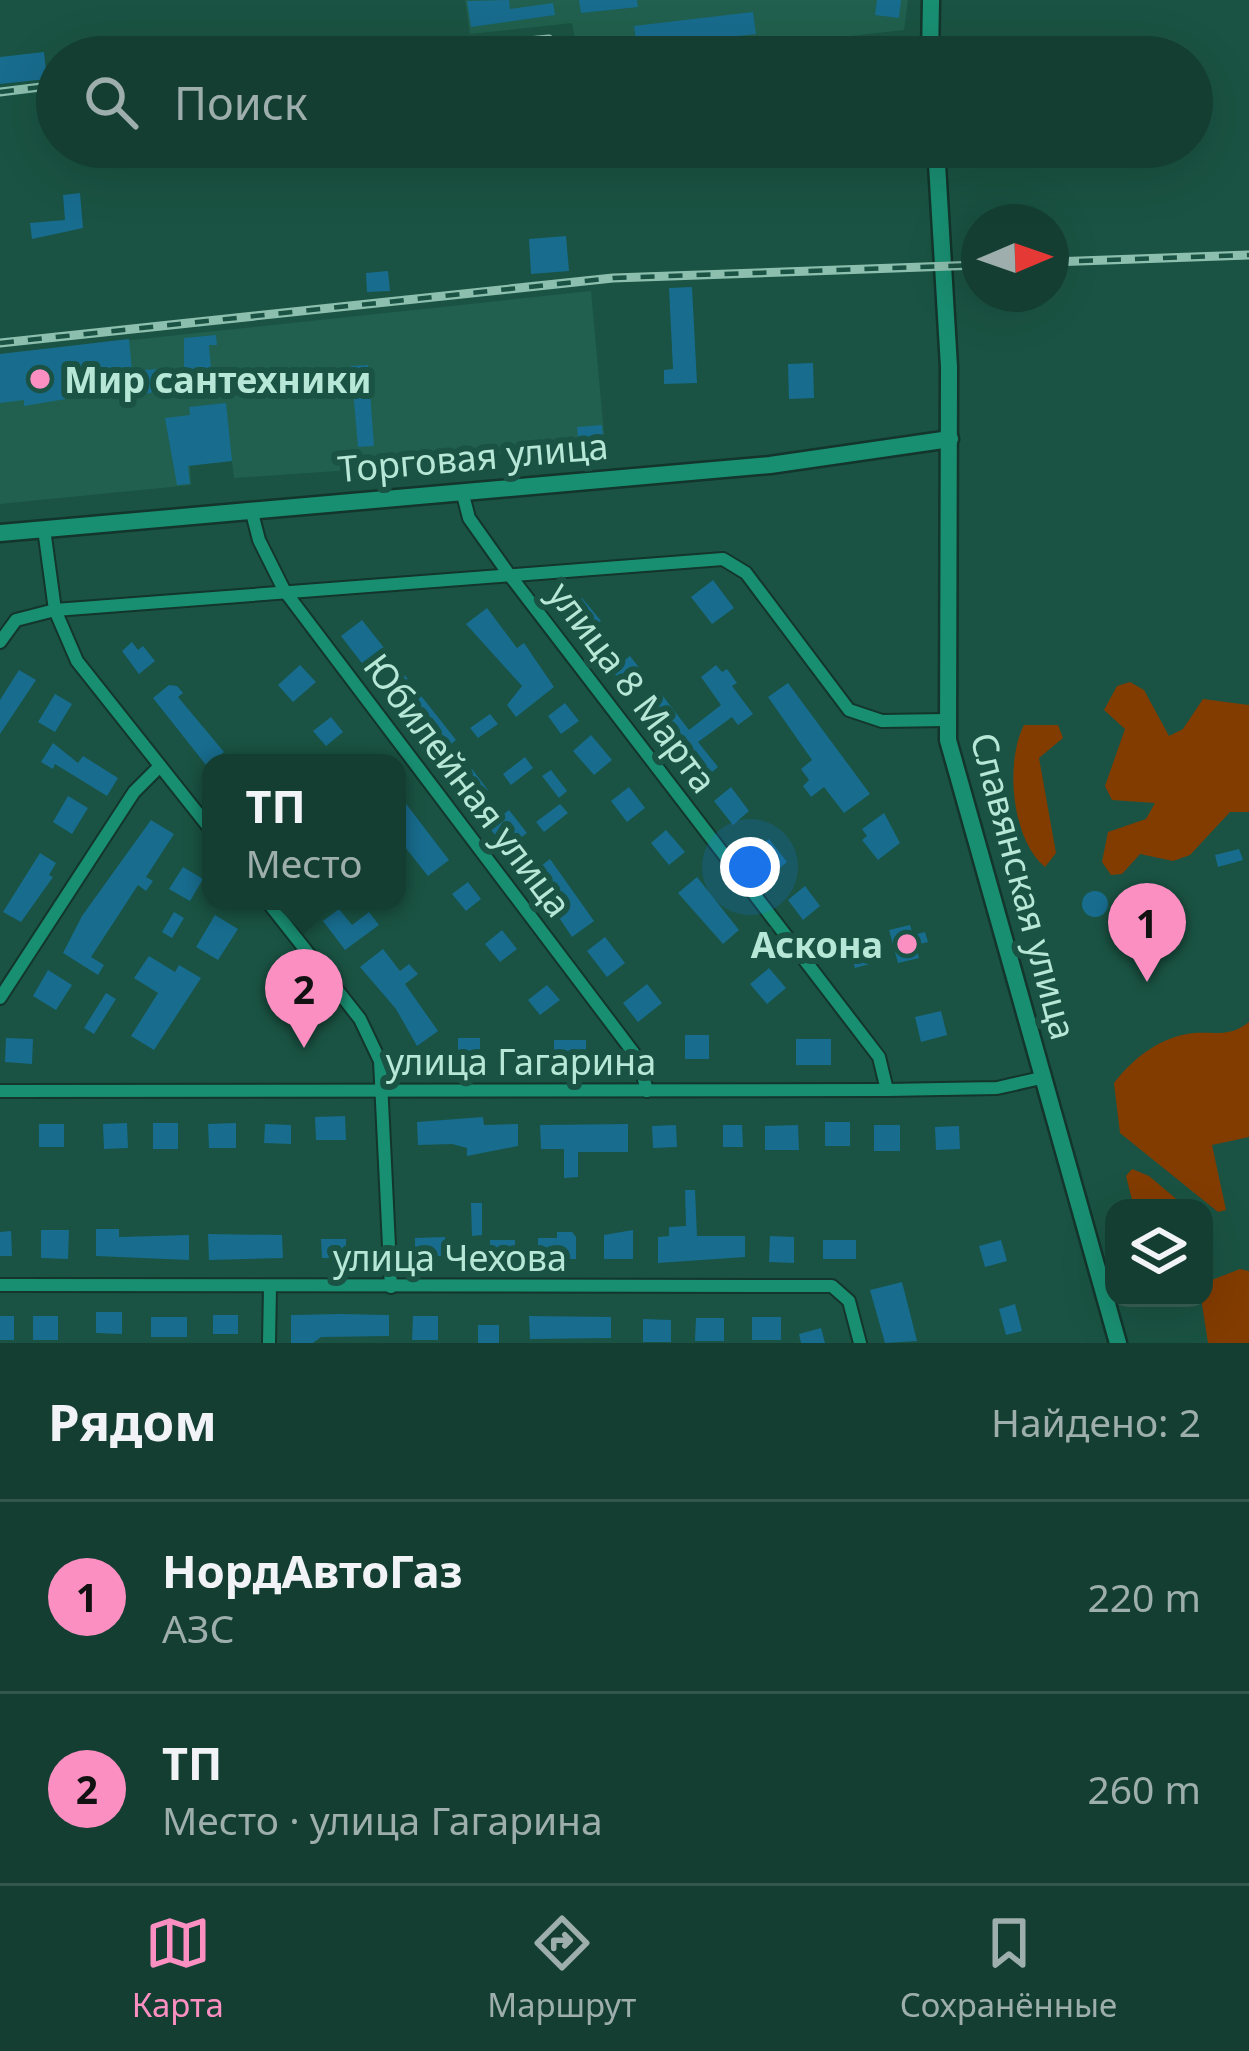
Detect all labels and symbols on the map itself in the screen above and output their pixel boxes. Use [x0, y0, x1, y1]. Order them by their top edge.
north arrow [961, 204, 1069, 312]
place label: Мир сантехники [64, 355, 372, 404]
marker: Мир сантехники [27, 366, 53, 392]
street label: Торговая улица [336, 421, 610, 493]
street label: улица 8 Марта [538, 571, 728, 803]
street label: Юбилейная улица [353, 643, 583, 927]
street label: Славянская улица [959, 727, 1089, 1045]
your location [720, 837, 780, 897]
pin: 1 [1108, 883, 1186, 982]
place label: Аскона [751, 920, 883, 969]
marker: Аскона [894, 931, 920, 957]
pin: 2 [265, 949, 343, 1048]
street label: улица Гагарина [386, 1037, 656, 1086]
street label: улица Чехова [333, 1233, 567, 1282]

